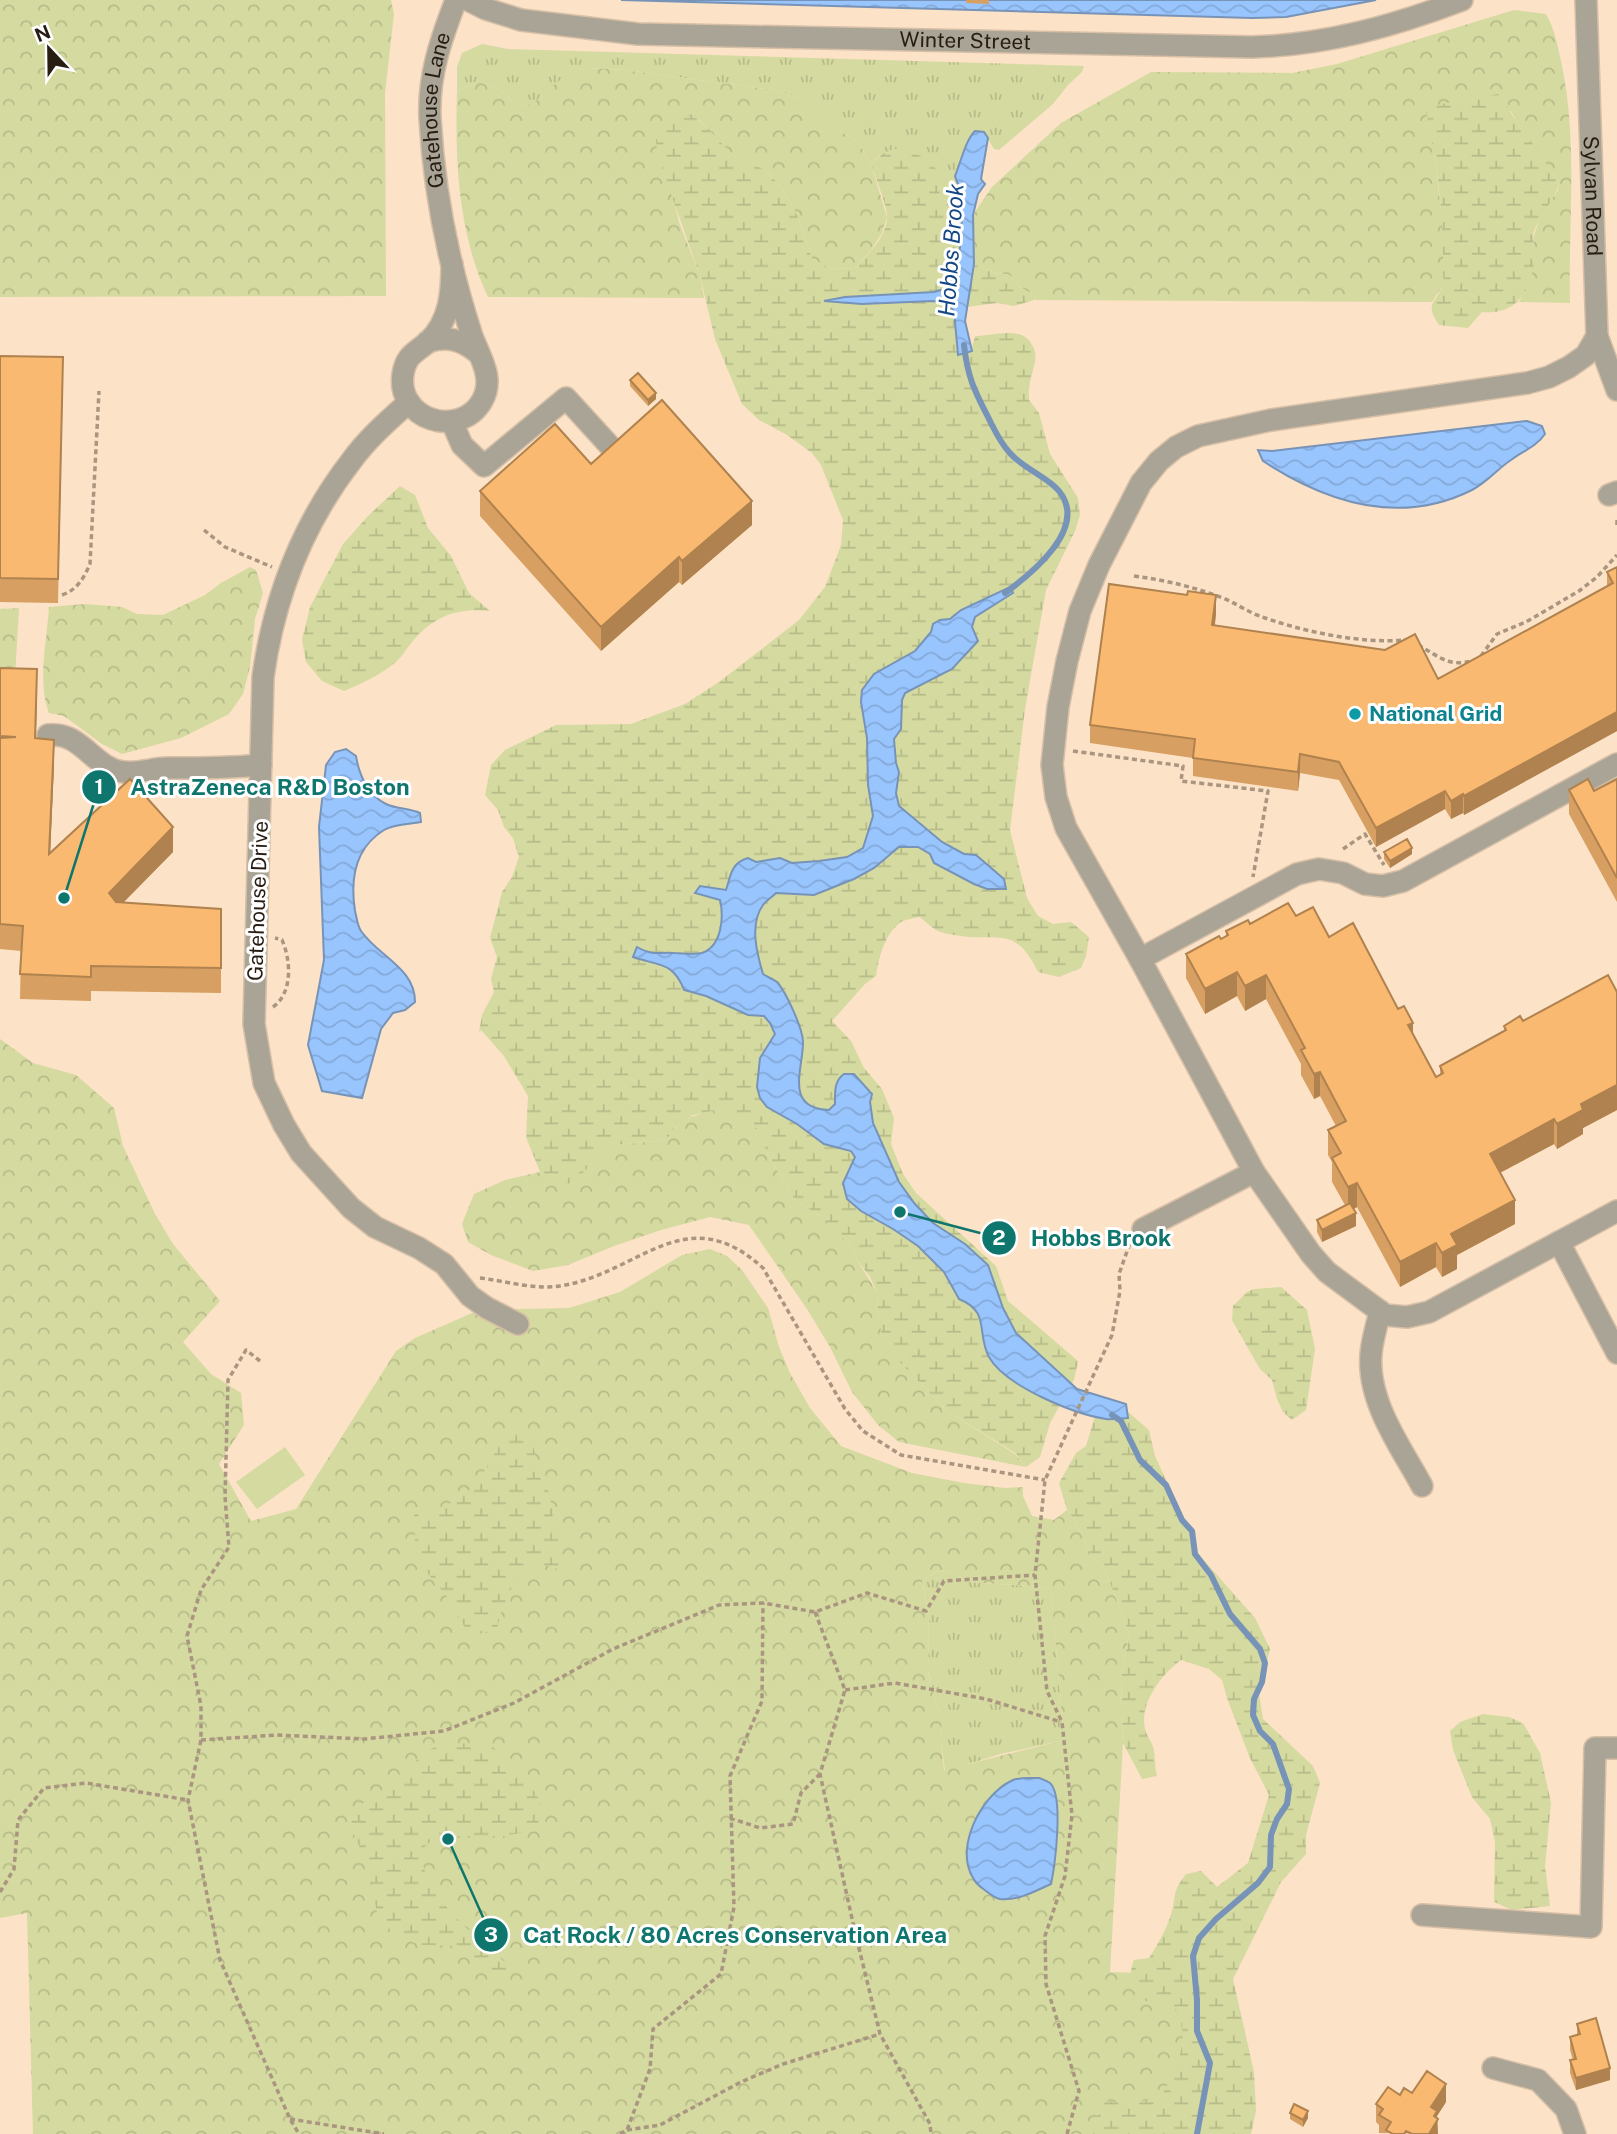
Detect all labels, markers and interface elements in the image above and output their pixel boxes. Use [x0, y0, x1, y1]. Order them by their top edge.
north arrow [14, 14, 84, 84]
text: N [32, 20, 54, 46]
street label: Winter Street [899, 27, 1031, 54]
street label: Gatehouse Lane [417, 29, 455, 190]
street label: Sylvan Road [1578, 135, 1607, 256]
water label: Hobbs Brook [932, 182, 969, 317]
place label: National Grid [1369, 701, 1502, 726]
marker: National Grid [1347, 706, 1363, 722]
callout: AstraZeneca R&D Boston [81, 765, 423, 809]
text: AstraZeneca R&D Boston [130, 773, 410, 800]
text: 1 [95, 774, 104, 799]
street label: Gatehouse Drive [242, 820, 273, 981]
callout: Hobbs Brook [981, 1216, 1185, 1260]
text: Hobbs Brook [1031, 1224, 1171, 1251]
text: 2 [992, 1225, 1006, 1250]
callout: Cat Rock / 80 Acres Conservation Area [474, 1913, 961, 1957]
text: Cat Rock / 80 Acres Conservation Area [523, 1921, 947, 1948]
text: 3 [484, 1922, 498, 1947]

